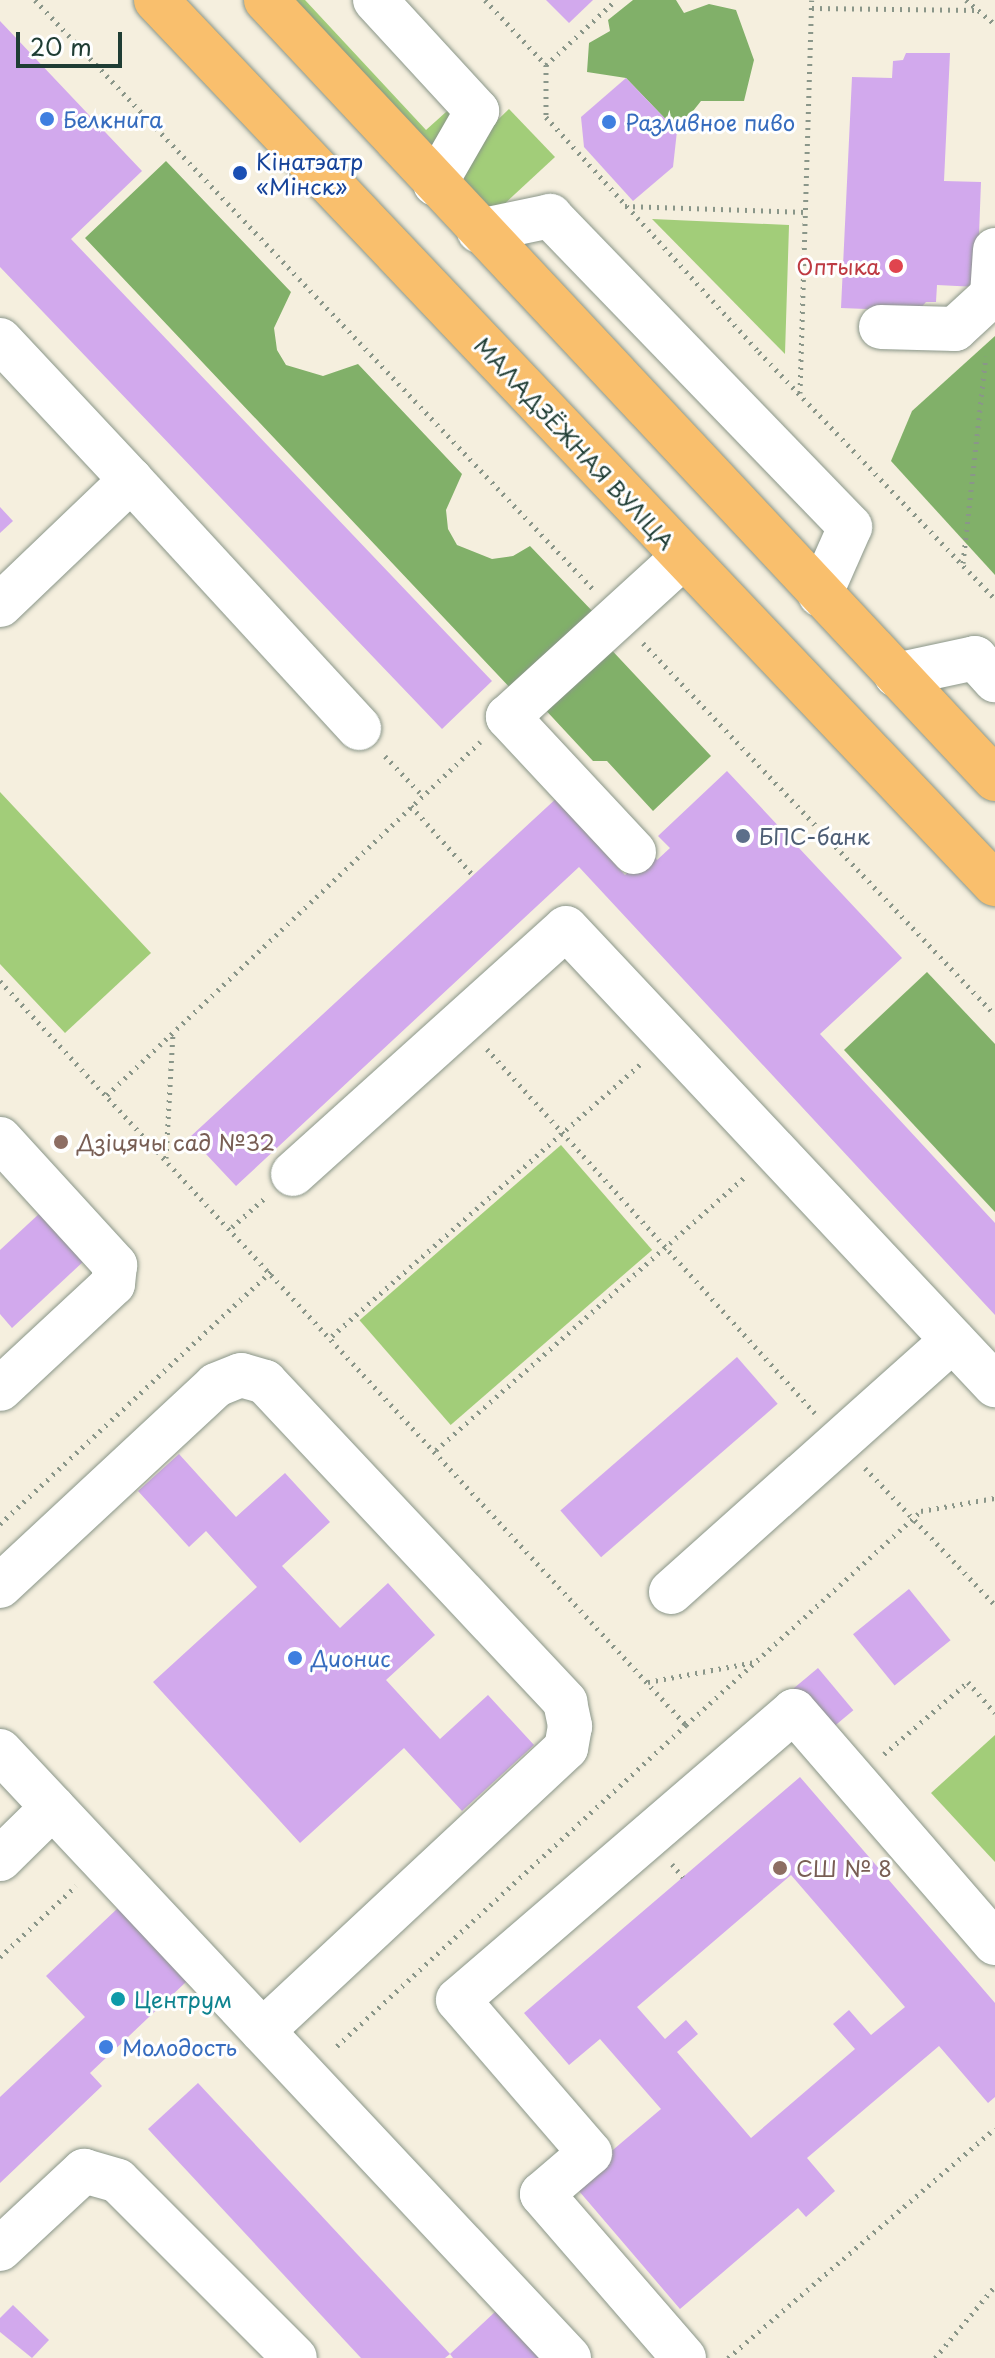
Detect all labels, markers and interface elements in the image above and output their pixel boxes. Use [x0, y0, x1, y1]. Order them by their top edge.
scale bar [20, 16, 126, 66]
text: 20 m [30, 28, 92, 64]
place label: Белкнига [63, 106, 163, 132]
place label: Разливное пиво [625, 109, 797, 135]
marker: Белкнига [38, 110, 56, 128]
marker: Разливное пиво [600, 113, 618, 131]
place label: Кінатэатр «Мінск» [256, 147, 363, 198]
marker: Кінатэатр «Мінск» [231, 164, 249, 182]
place label: Оптыка [796, 253, 880, 279]
marker: Оптыка [887, 257, 905, 275]
street label: МАЛАДЗЁЖНАЯ ВУЛІЦА [469, 331, 681, 555]
place label: БПС-банк [759, 823, 870, 849]
marker: БПС-банк [734, 827, 752, 845]
place label: Дзіцячы сад №32 [77, 1129, 276, 1155]
marker: Дзіцячы сад №32 [52, 1133, 70, 1151]
place label: Дионис [311, 1645, 391, 1671]
marker: Дионис [286, 1649, 304, 1667]
place label: СШ № 8 [796, 1855, 892, 1881]
marker: СШ № 8 [771, 1859, 789, 1877]
place label: Центрум [134, 1986, 232, 2012]
marker: Центрум [109, 1990, 127, 2008]
place label: Молодость [122, 2034, 237, 2060]
marker: Молодость [97, 2038, 115, 2056]

